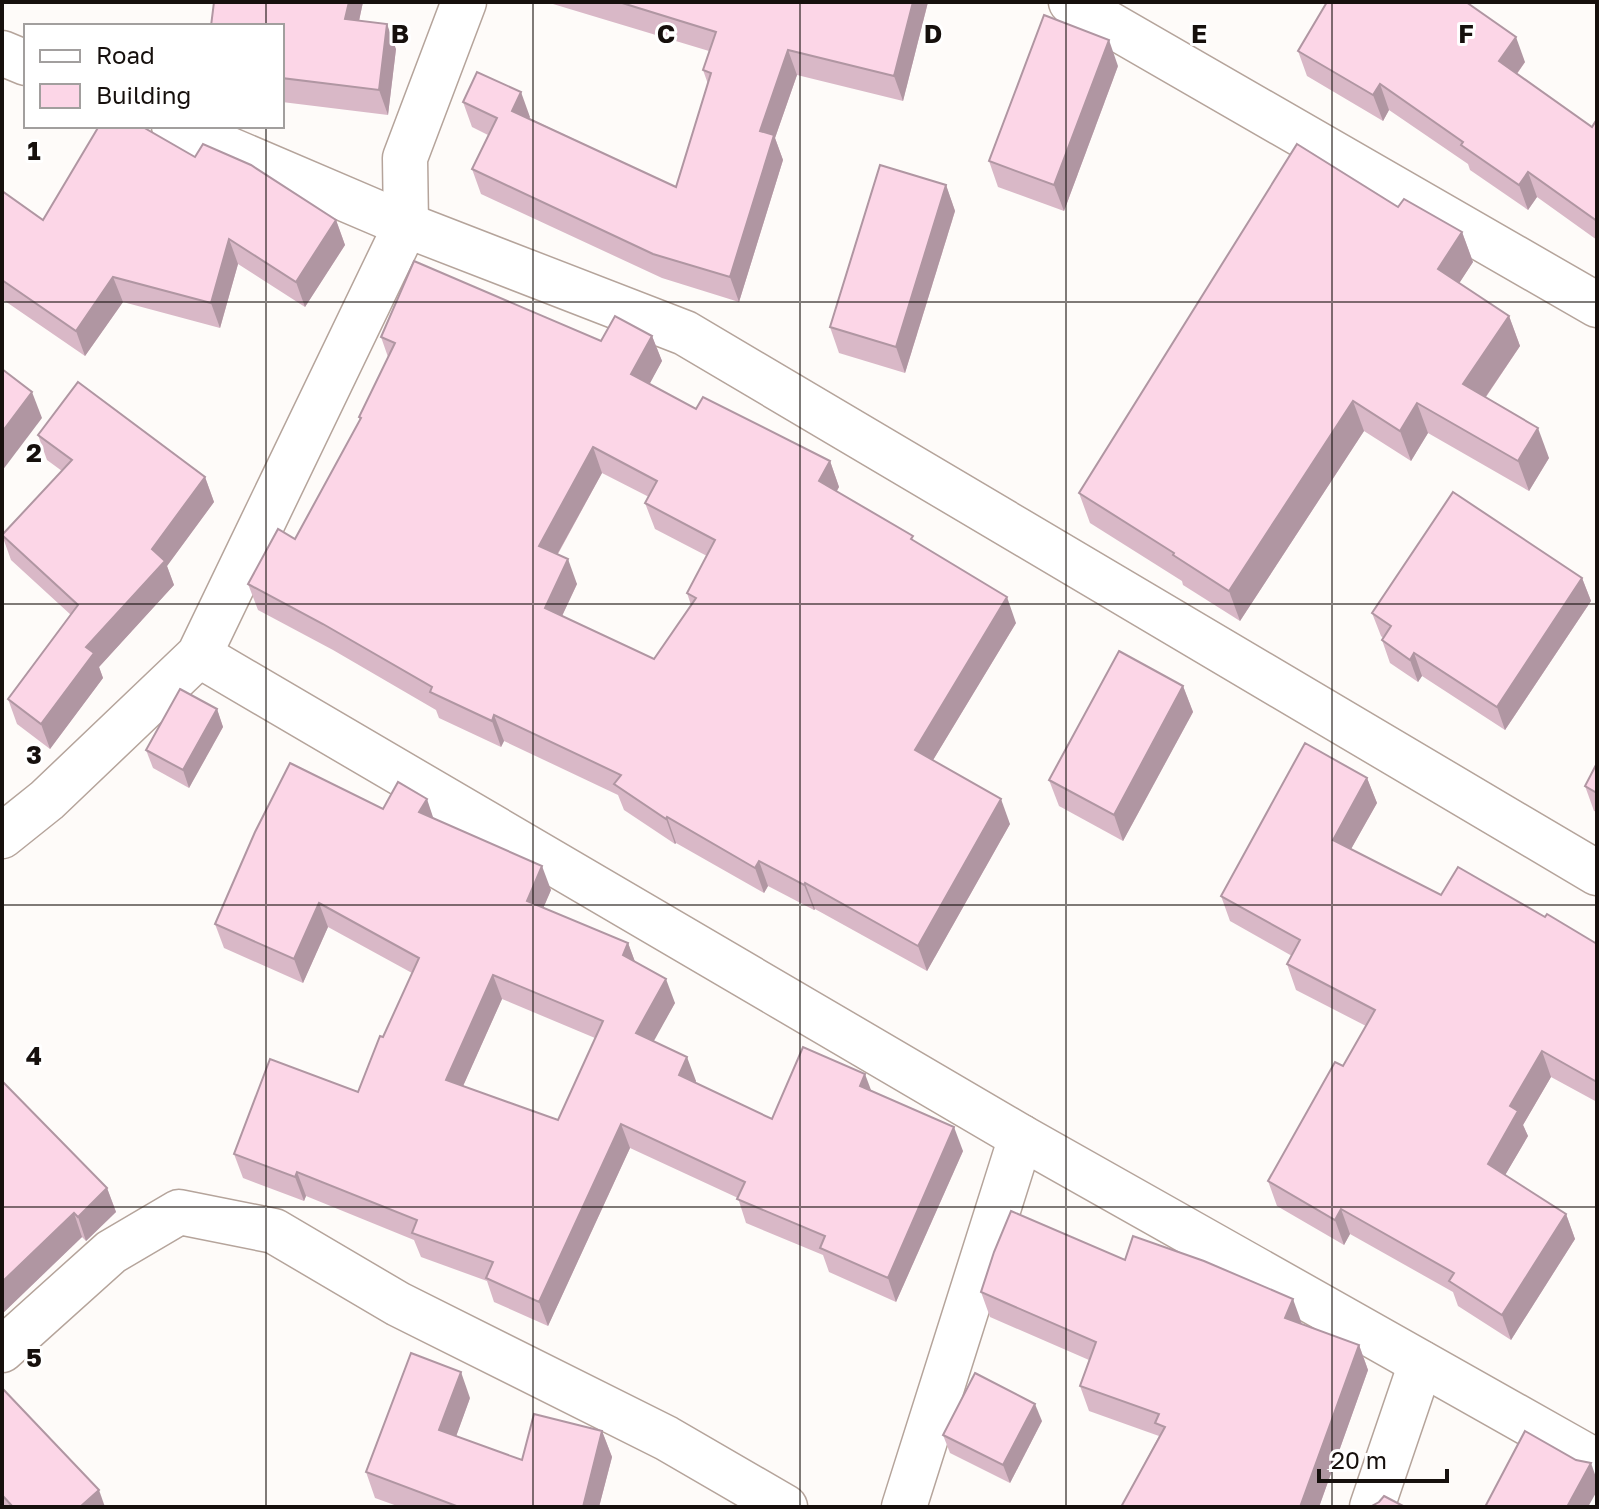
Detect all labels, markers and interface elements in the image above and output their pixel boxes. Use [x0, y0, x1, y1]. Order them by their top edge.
text: B [391, 18, 409, 49]
text: C [657, 18, 675, 49]
text: D [924, 18, 942, 49]
text: E [1191, 18, 1207, 49]
text: F [1458, 18, 1474, 49]
legend [24, 24, 284, 128]
text: Road [96, 40, 155, 69]
text: Building [96, 80, 191, 109]
text: 1 [27, 135, 41, 166]
text: 2 [26, 437, 42, 468]
text: 3 [26, 739, 42, 770]
text: 4 [26, 1040, 42, 1071]
text: 5 [26, 1342, 42, 1373]
scale bar [1319, 1433, 1447, 1483]
text: 20 m [1331, 1445, 1387, 1474]

